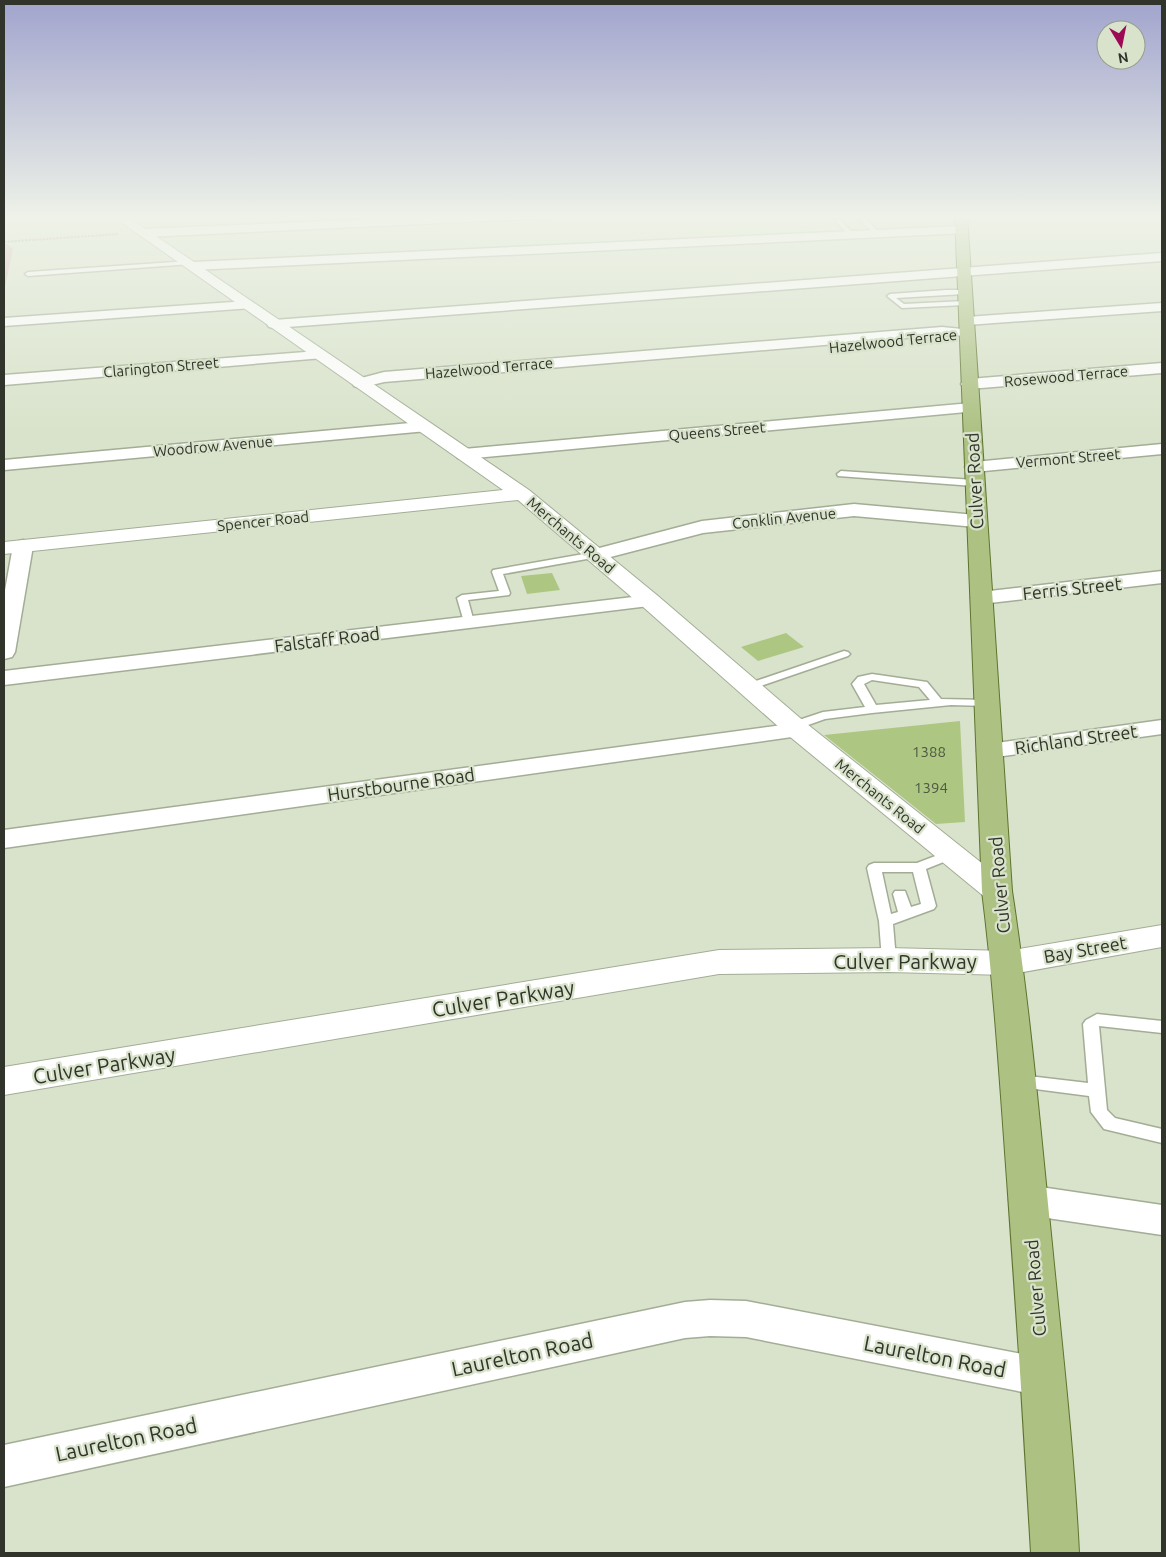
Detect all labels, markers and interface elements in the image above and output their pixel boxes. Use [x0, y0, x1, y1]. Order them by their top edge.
north arrow [1096, 20, 1146, 70]
text: N [1117, 49, 1130, 67]
street label: Hazelwood Terrace [828, 326, 958, 356]
street label: Clarington Street [103, 353, 220, 381]
street label: Hazelwood Terrace [424, 354, 554, 382]
street label: Rosewood Terrace [1003, 362, 1129, 390]
street label: Queens Street [668, 418, 766, 444]
street label: Woodrow Avenue [152, 432, 274, 460]
street label: Culver Road [961, 432, 987, 530]
street label: Vermont Street [1015, 445, 1121, 471]
street label: Merchants Road [524, 493, 618, 577]
street label: Conklin Avenue [731, 504, 837, 532]
street label: Spencer Road [216, 508, 310, 534]
street label: Ferris Street [1021, 573, 1123, 603]
street label: Falstaff Road [273, 623, 381, 655]
street label: Richland Street [1013, 721, 1139, 757]
house number: 1388 [912, 743, 946, 760]
street label: Merchants Road [832, 755, 928, 837]
street label: Hurstbourne Road [326, 764, 476, 804]
house number: 1394 [914, 779, 948, 796]
street label: Culver Road [985, 836, 1013, 934]
street label: Bay Street [1042, 932, 1128, 966]
street label: Culver Parkway [833, 949, 977, 973]
street label: Culver Parkway [430, 975, 576, 1021]
street label: Culver Parkway [31, 1042, 177, 1088]
street label: Culver Road [1021, 1239, 1049, 1337]
street label: Laurelton Road [449, 1327, 595, 1381]
street label: Laurelton Road [862, 1330, 1008, 1382]
street label: Laurelton Road [53, 1412, 199, 1466]

